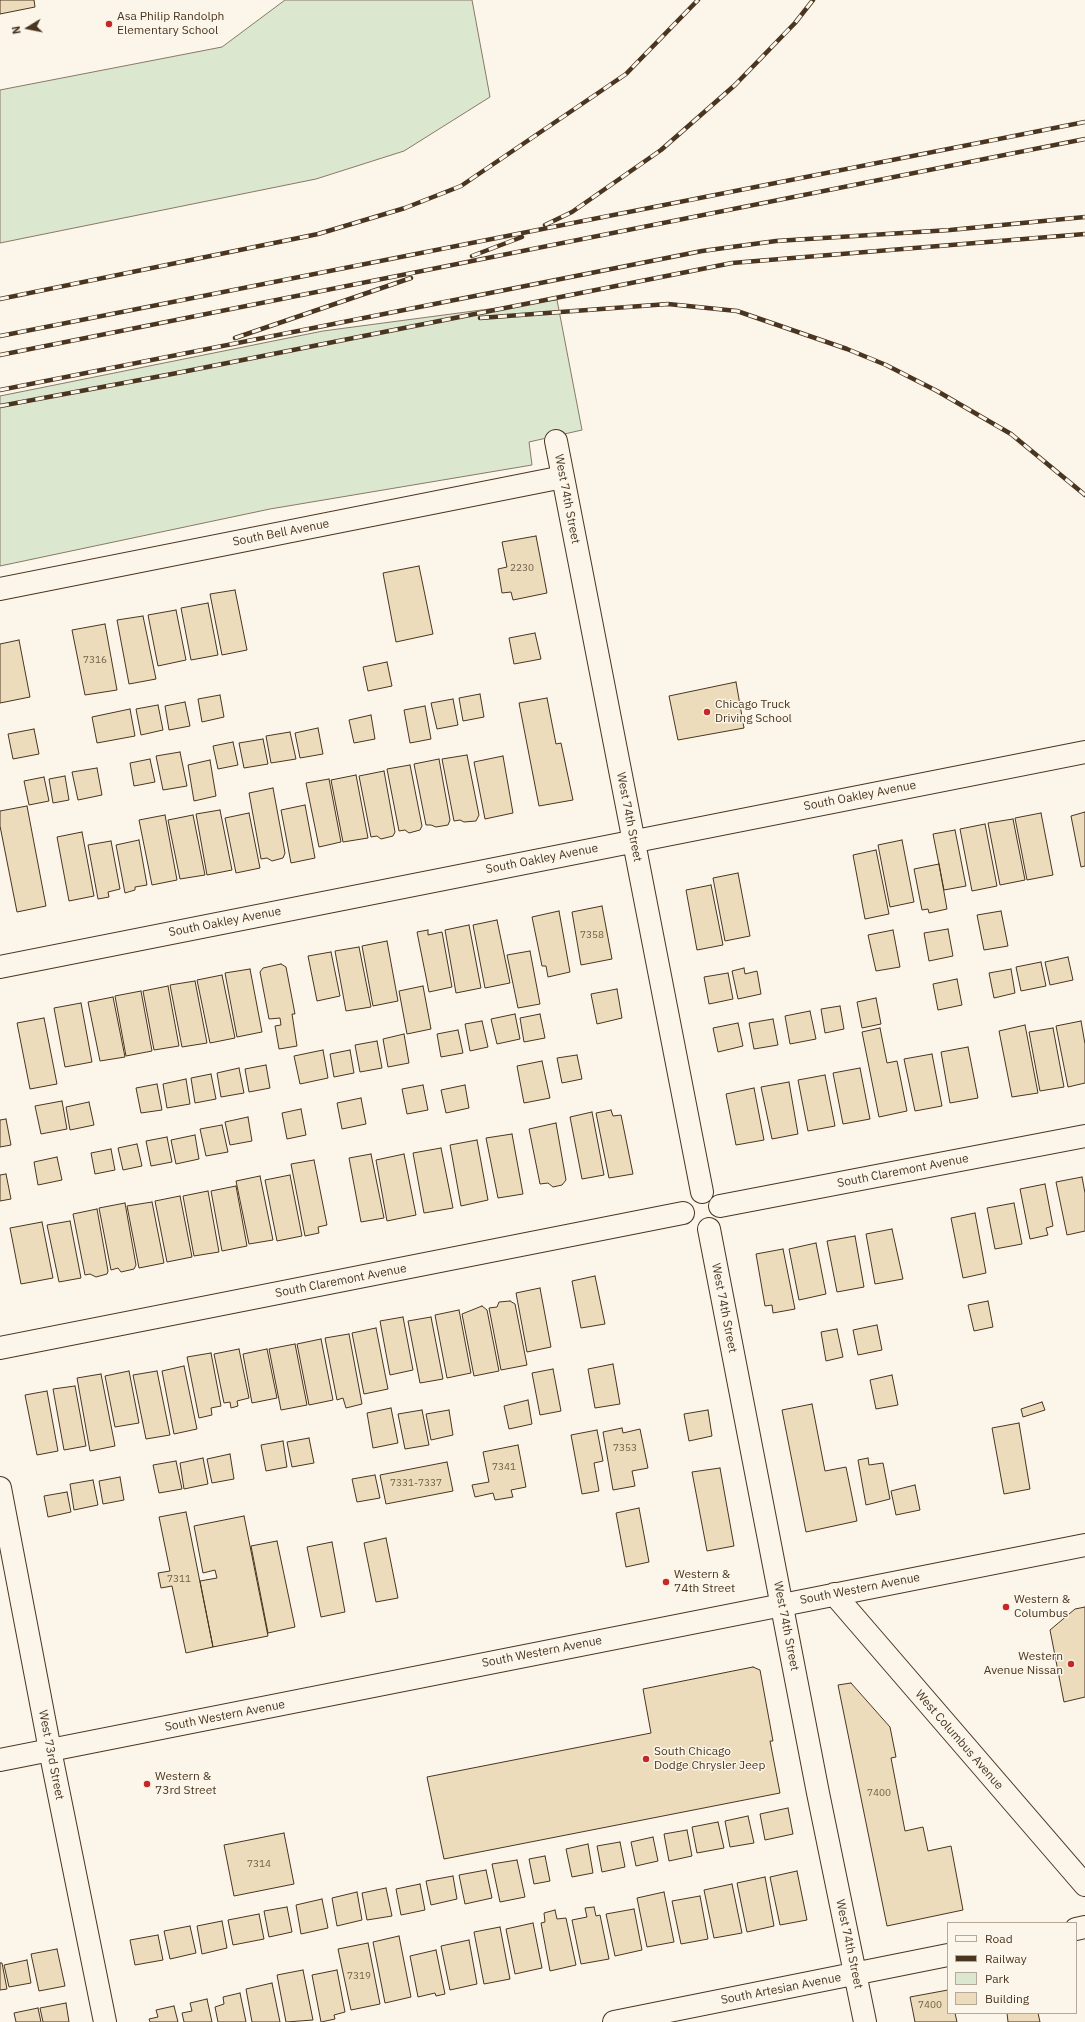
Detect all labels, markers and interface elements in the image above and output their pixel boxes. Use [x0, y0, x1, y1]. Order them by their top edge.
north arrow [8, 8, 48, 48]
place label: Asa Philip Randolph Elementary School [117, 10, 224, 38]
marker: Asa Philip Randolph Elementary School [104, 19, 114, 29]
text: N [9, 25, 24, 35]
street label: West 74th Street [551, 453, 583, 545]
street label: South Bell Avenue [231, 517, 331, 549]
house number: 2230 [510, 562, 534, 574]
house number: 7316 [83, 654, 107, 666]
place label: Chicago Truck Driving School [715, 698, 792, 726]
marker: Chicago Truck Driving School [702, 707, 712, 717]
street label: West 74th Street [613, 771, 645, 863]
street label: South Oakley Avenue [803, 778, 917, 814]
street label: South Oakley Avenue [485, 841, 599, 877]
street label: South Oakley Avenue [168, 904, 282, 940]
house number: 7358 [580, 929, 604, 941]
street label: South Claremont Avenue [836, 1151, 970, 1191]
street label: South Claremont Avenue [274, 1261, 408, 1301]
street label: West 74th Street [708, 1262, 740, 1354]
house number: 7353 [613, 1442, 637, 1454]
house number: 7341 [492, 1461, 516, 1473]
house number: 7331-7337 [390, 1477, 442, 1489]
place label: Western & 74th Street [674, 1568, 735, 1596]
street label: South Western Avenue [799, 1570, 921, 1608]
house number: 7311 [167, 1573, 191, 1585]
marker: Western & 74th Street [661, 1577, 671, 1587]
street label: West 74th Street [770, 1580, 802, 1672]
place label: Western & Columbus [1014, 1593, 1070, 1621]
marker: Western & Columbus [1001, 1602, 1011, 1612]
street label: South Western Avenue [481, 1633, 603, 1671]
place label: Western Avenue Nissan [984, 1650, 1063, 1678]
marker: Western Avenue Nissan [1066, 1659, 1076, 1669]
street label: West Columbus Avenue [912, 1687, 1006, 1793]
street label: South Western Avenue [164, 1697, 286, 1735]
street label: West 73rd Street [35, 1709, 67, 1801]
place label: South Chicago Dodge Chrysler Jeep [654, 1745, 765, 1773]
marker: South Chicago Dodge Chrysler Jeep [641, 1754, 651, 1764]
place label: Western & 73rd Street [155, 1770, 216, 1798]
marker: Western & 73rd Street [142, 1779, 152, 1789]
house number: 7400 [867, 1787, 891, 1799]
house number: 7314 [247, 1858, 271, 1870]
street label: West 74th Street [832, 1898, 866, 1990]
legend [947, 1922, 1077, 2014]
text: Road [985, 1931, 1013, 1946]
text: Railway [985, 1951, 1027, 1966]
house number: 7319 [347, 1970, 371, 1982]
street label: South Artesian Avenue [720, 1970, 842, 2008]
text: Park [985, 1971, 1009, 1986]
text: Building [985, 1991, 1029, 2006]
house number: 7400 [918, 1999, 942, 2011]

